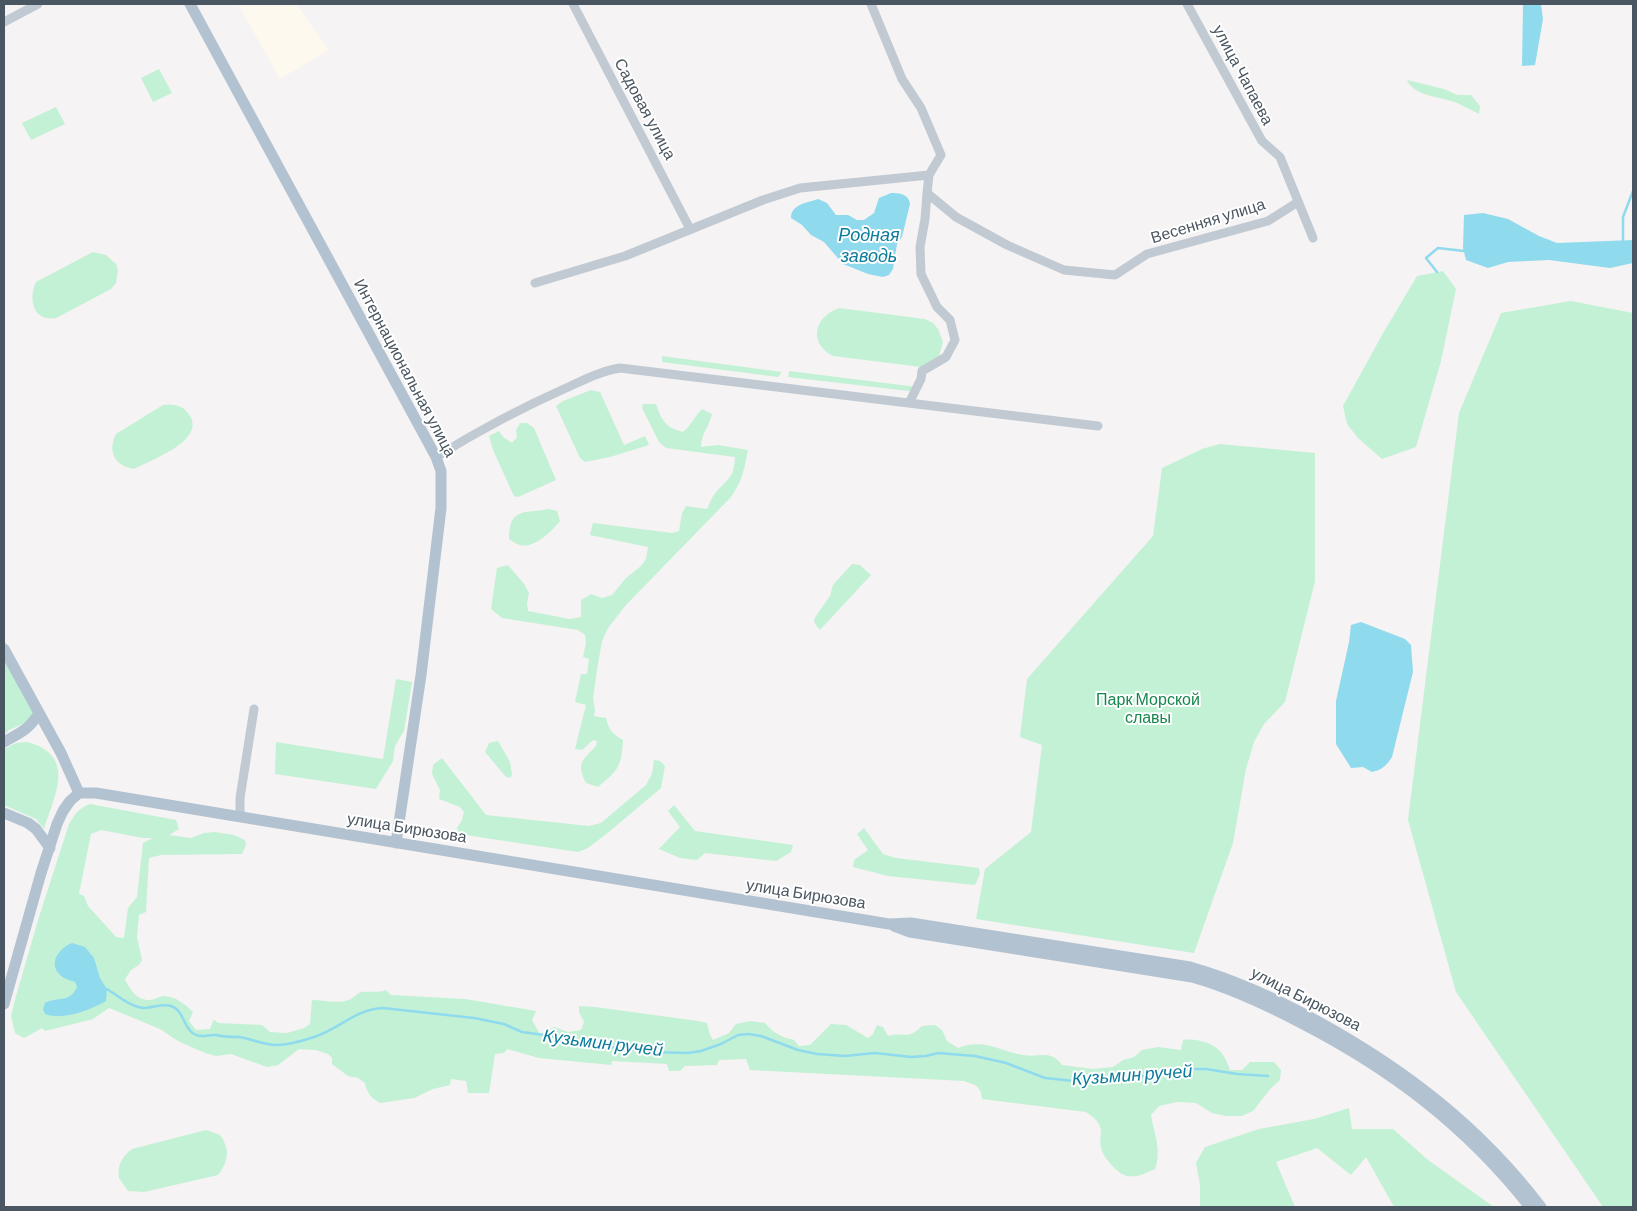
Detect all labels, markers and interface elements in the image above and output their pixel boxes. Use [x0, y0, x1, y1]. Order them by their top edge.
street label: улица Чапаева [1209, 22, 1277, 128]
street label: Садовая улица [610, 55, 680, 163]
street label: Весенняя улица [1148, 194, 1268, 248]
water label: Родная заводь [838, 224, 900, 266]
street label: Интернациональная улица [350, 276, 460, 460]
park label: Парк Морской славы [1096, 690, 1200, 728]
street label: улица Бирюзова [346, 809, 468, 847]
street label: улица Бирюзова [745, 875, 867, 913]
street label: улица Бирюзова [1248, 963, 1364, 1035]
water label: Кузьмин ручей [542, 1025, 664, 1061]
water label: Кузьмин ручей [1071, 1060, 1193, 1090]

